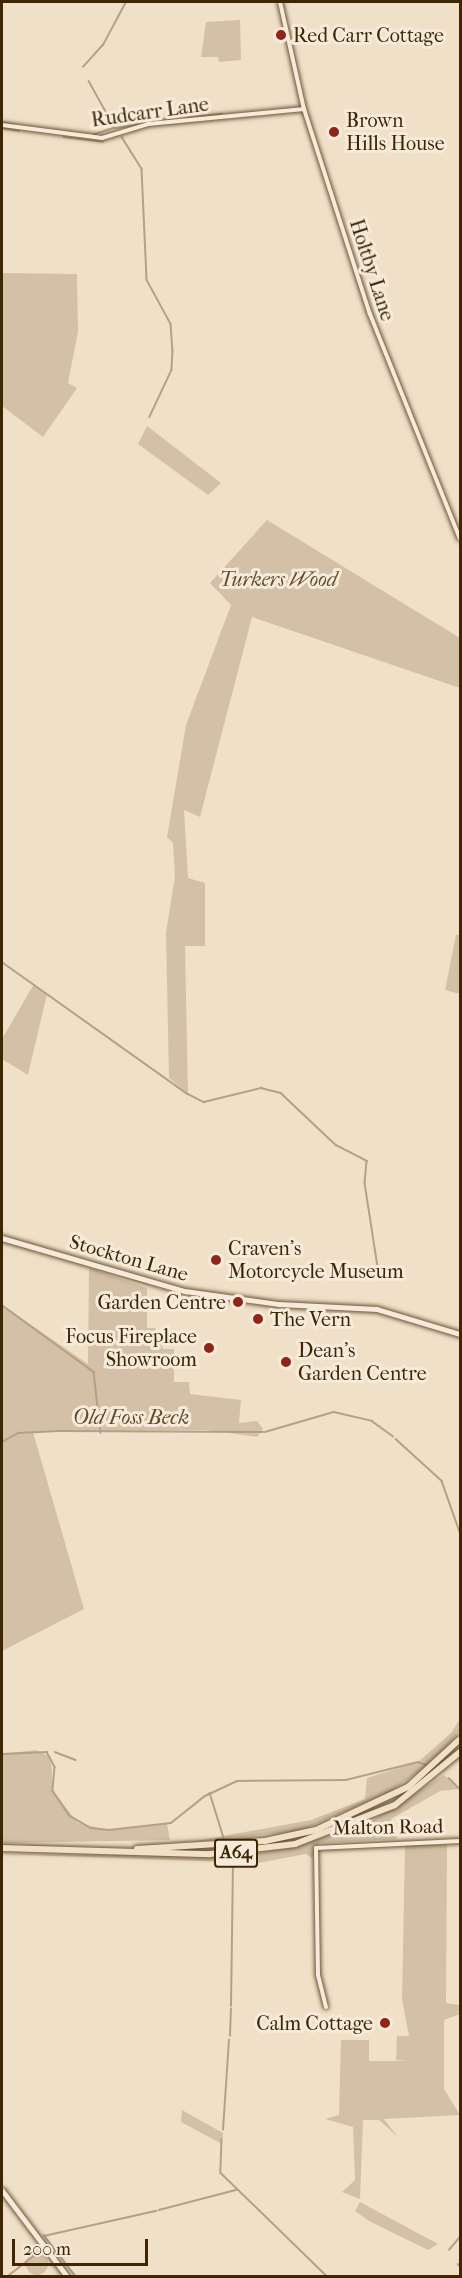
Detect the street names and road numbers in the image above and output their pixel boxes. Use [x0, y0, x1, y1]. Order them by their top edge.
street label: Rudcarr Lane [90, 92, 210, 132]
street label: Holtby Lane [344, 216, 400, 324]
street label: Stockton Lane [67, 1230, 191, 1286]
street label: Malton Road [333, 1814, 443, 1840]
road number: A64 [214, 1838, 258, 1868]

